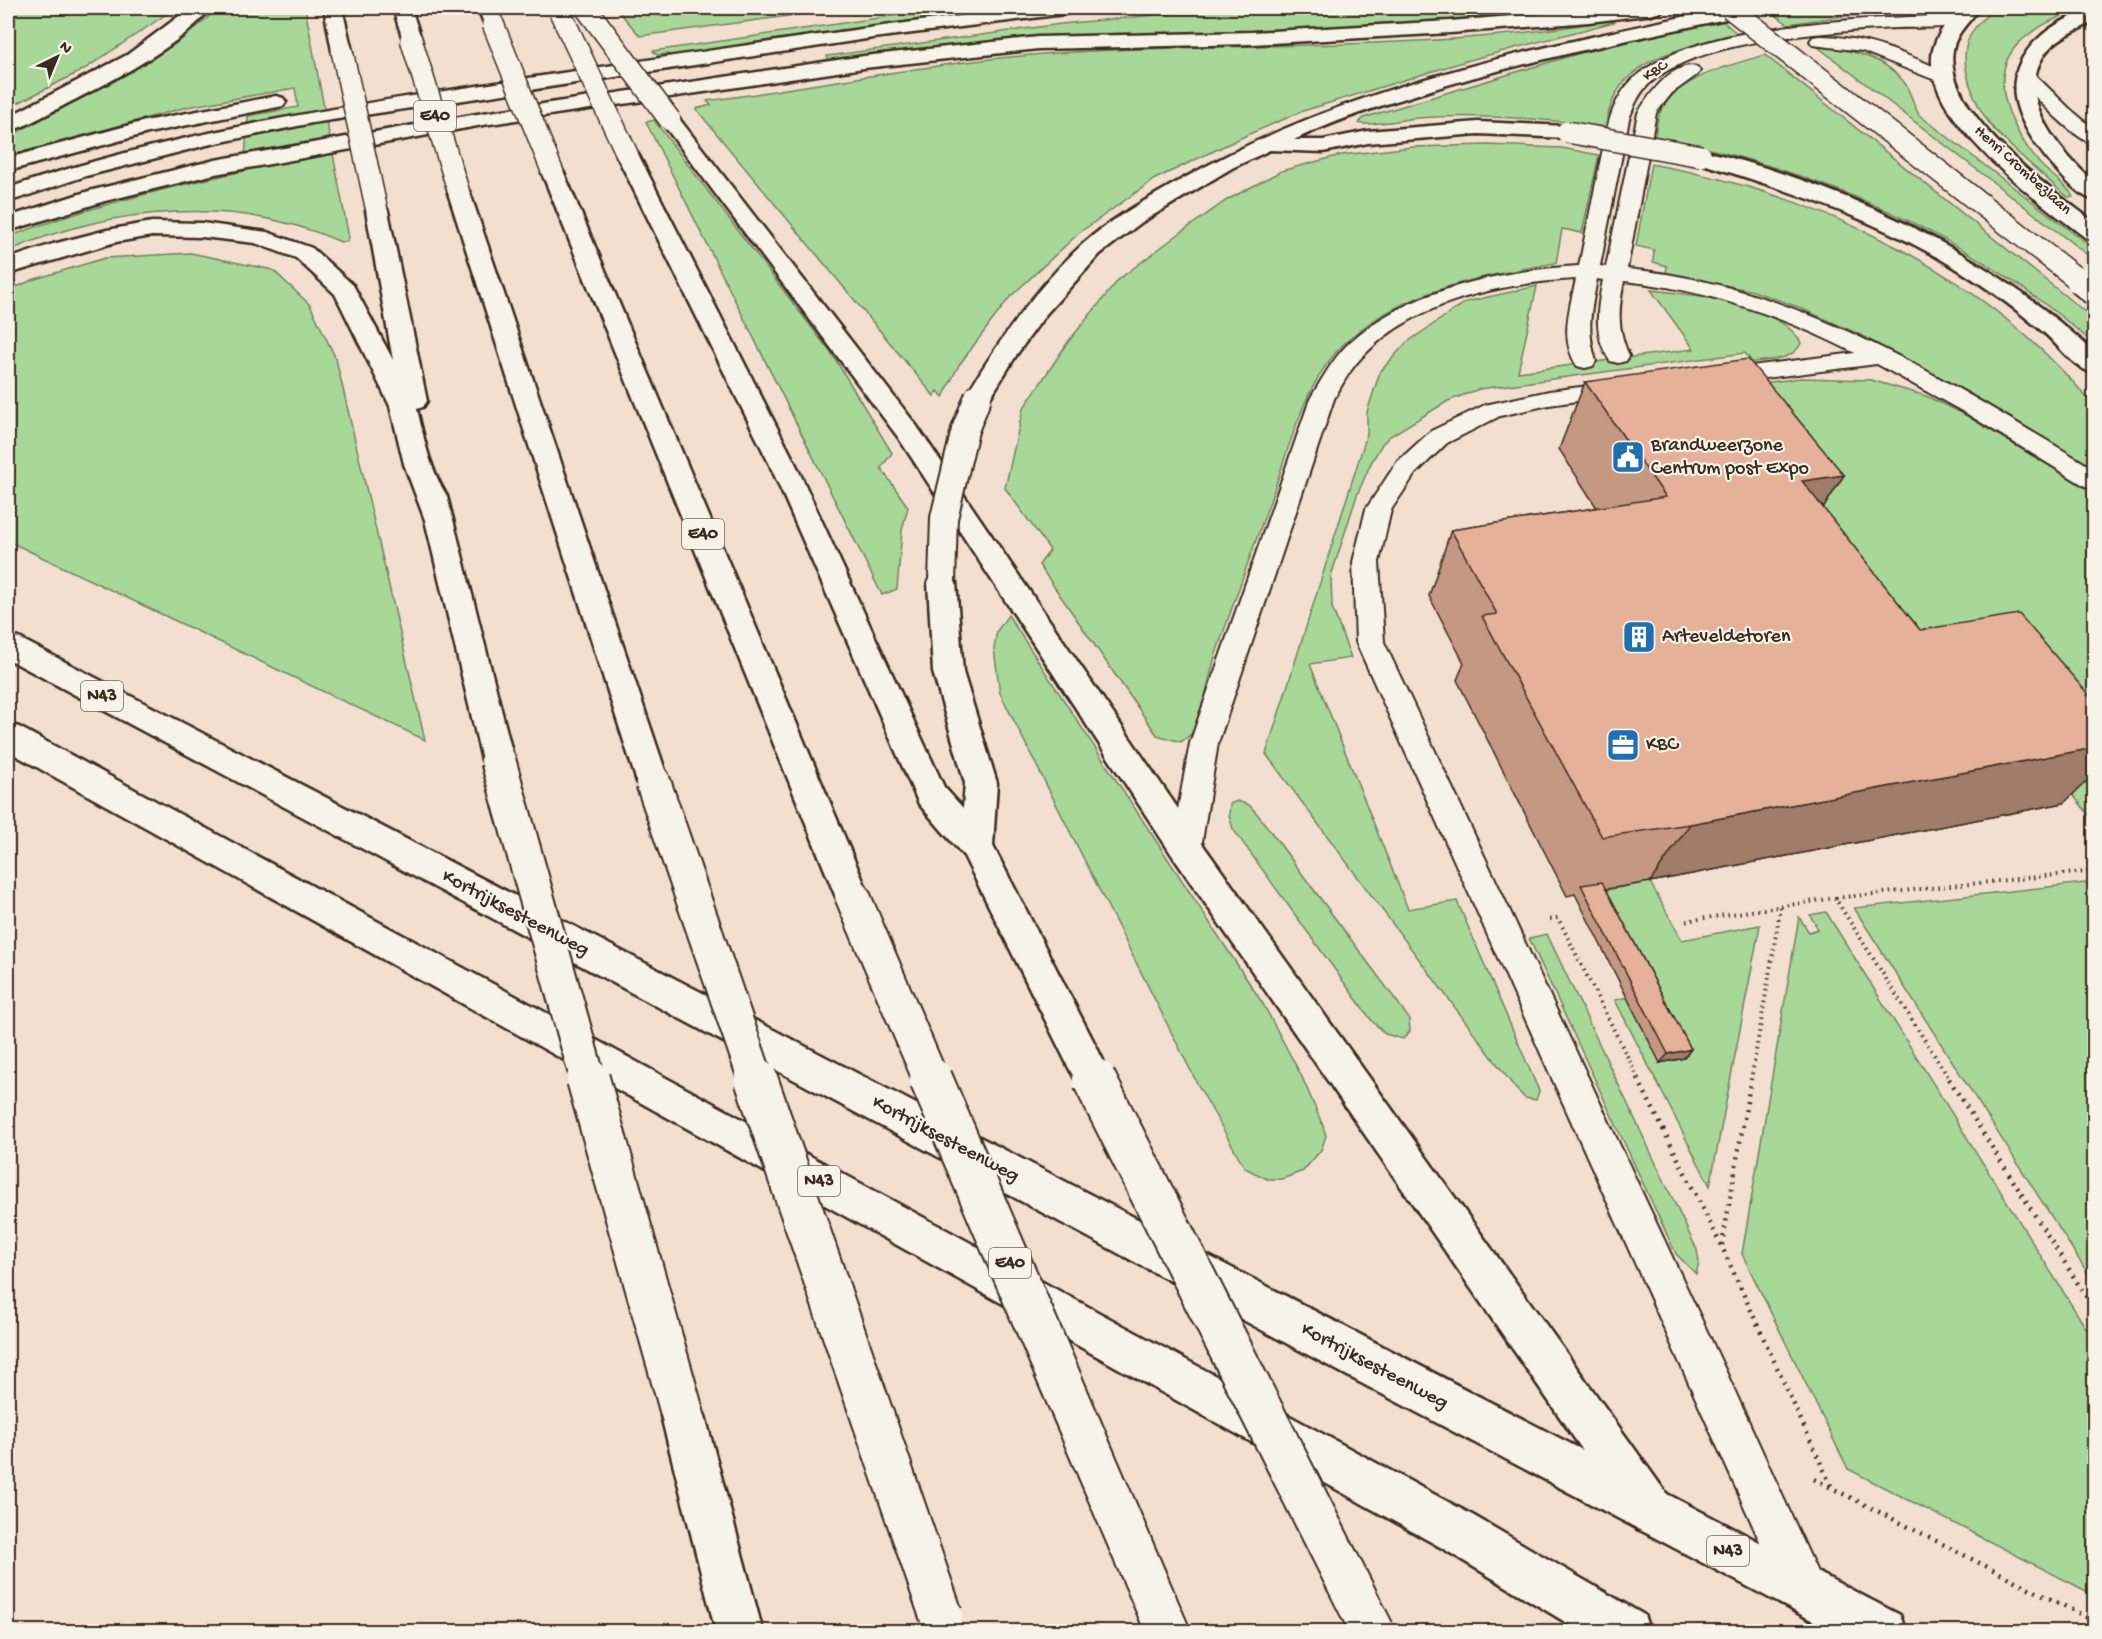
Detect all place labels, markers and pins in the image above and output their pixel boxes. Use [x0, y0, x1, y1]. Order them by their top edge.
place label: Brandweerzone Centrum post Expo [1650, 435, 1809, 481]
public building icon: Brandweerzone Centrum post Expo [1610, 439, 1646, 475]
building icon: Arteveldetoren [1621, 619, 1657, 655]
place label: Arteveldetoren [1662, 626, 1791, 649]
office icon: KBC [1605, 727, 1641, 763]
place label: KBC [1646, 734, 1679, 757]

